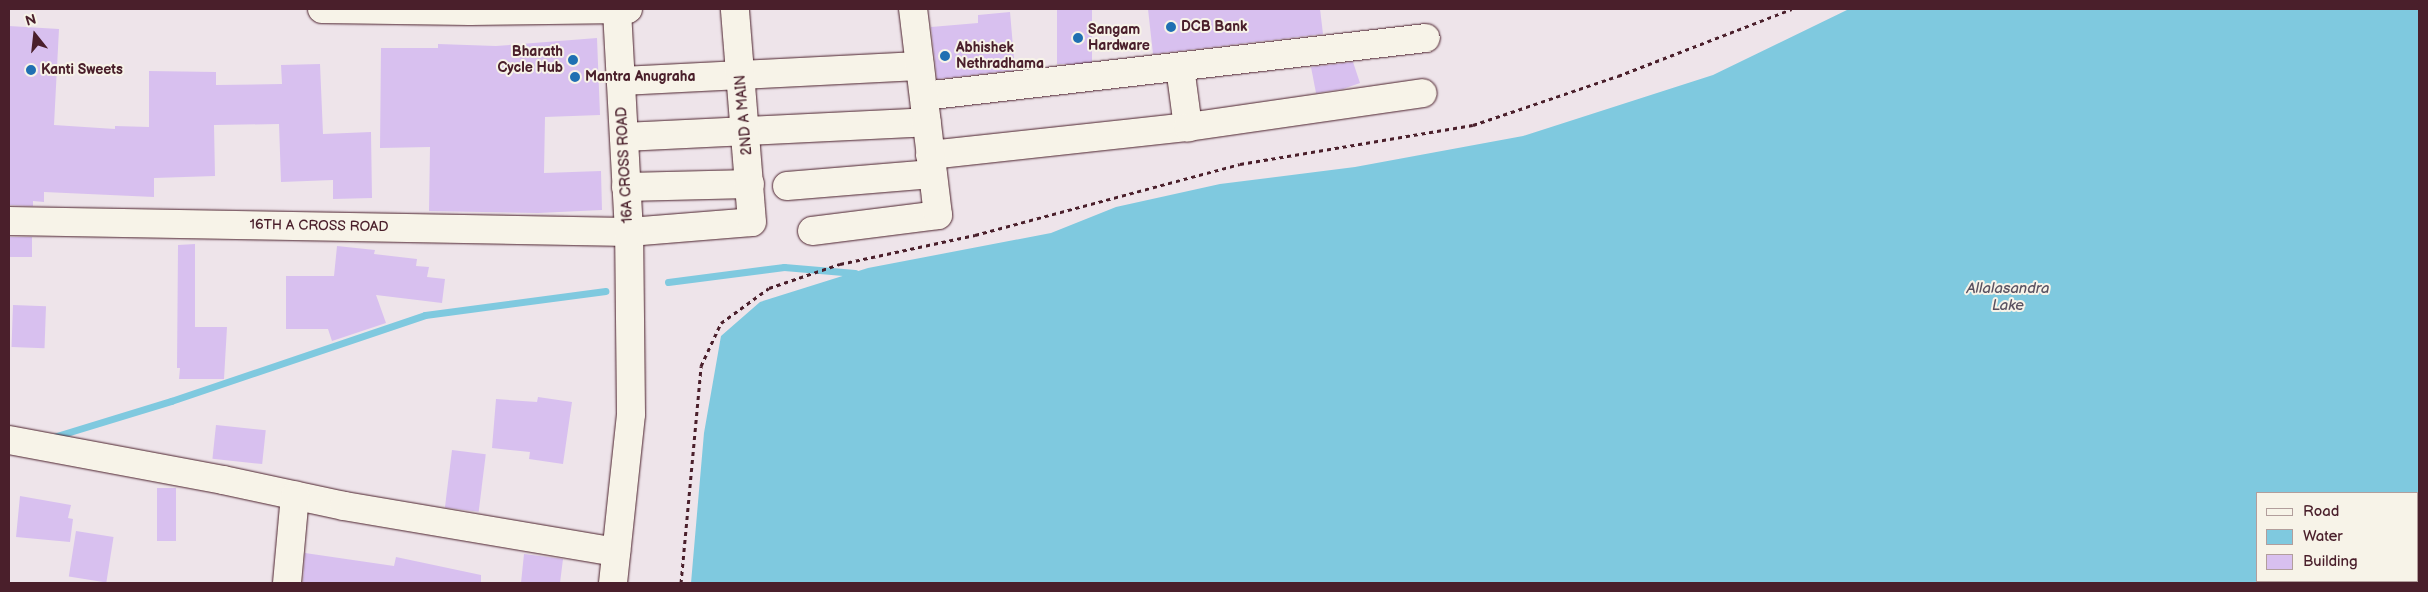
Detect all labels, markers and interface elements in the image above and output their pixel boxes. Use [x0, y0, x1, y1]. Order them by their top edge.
north arrow [10, 10, 60, 60]
text: N [23, 10, 38, 30]
place label: DCB Bank [1181, 19, 1247, 35]
marker: DCB Bank [1165, 21, 1177, 33]
place label: Sangam Hardware [1088, 22, 1150, 54]
marker: Sangam Hardware [1072, 32, 1084, 44]
place label: Abhishek Nethradhama [956, 40, 1044, 72]
place label: Bharath Cycle Hub [497, 44, 563, 76]
marker: Abhishek Nethradhama [938, 49, 952, 63]
marker: Bharath Cycle Hub [567, 54, 579, 66]
place label: Kanti Sweets [41, 62, 123, 78]
marker: Kanti Sweets [25, 64, 37, 76]
place label: Mantra Anugraha [585, 69, 695, 85]
marker: Mantra Anugraha [569, 71, 581, 83]
street label: 2ND A MAIN [732, 74, 756, 156]
street label: 16A CROSS ROAD [614, 106, 636, 224]
street label: 16TH A CROSS ROAD [249, 216, 389, 236]
water label: Allalasandra Lake [1966, 279, 2050, 314]
legend [2256, 492, 2418, 582]
text: Road [2303, 502, 2339, 521]
text: Water [2303, 527, 2343, 546]
text: Building [2303, 552, 2358, 571]

